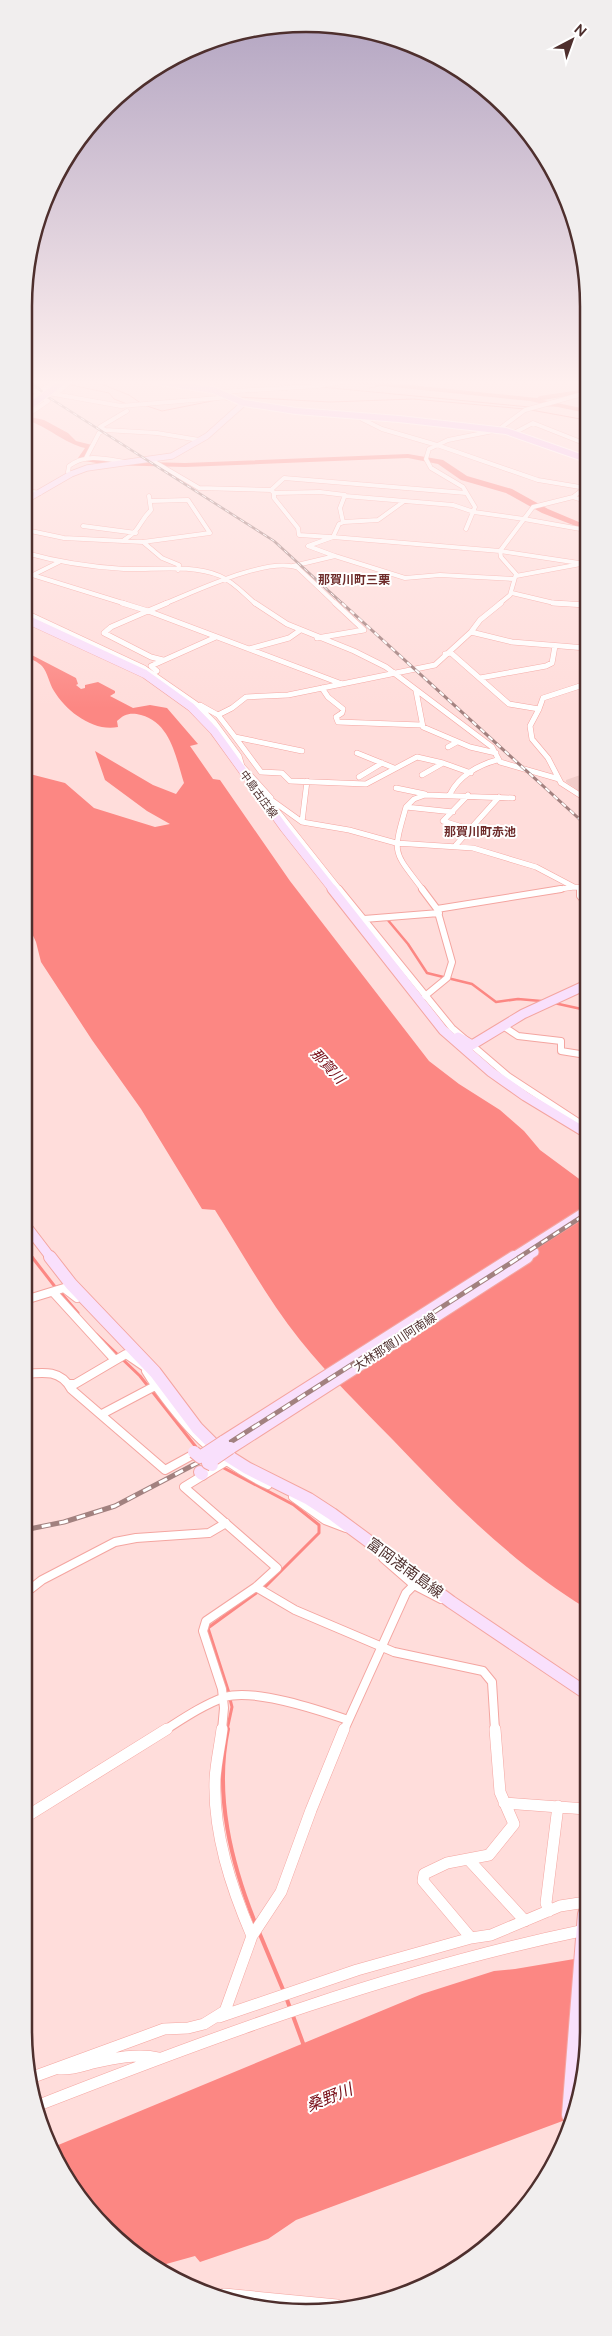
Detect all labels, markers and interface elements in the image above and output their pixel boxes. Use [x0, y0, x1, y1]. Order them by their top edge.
north arrow [547, 15, 597, 65]
text: N [571, 21, 590, 40]
district label: 那賀川町三栗 [318, 573, 390, 587]
street label: 中島古庄線 [237, 768, 280, 820]
district label: 那賀川町赤池 [444, 825, 516, 839]
water label: 那賀川 [308, 1045, 350, 1088]
street label: 大林那賀川阿南線 [351, 1310, 439, 1374]
street label: 富岡港南島線 [363, 1534, 447, 1602]
water label: 桑野川 [303, 2079, 357, 2115]

